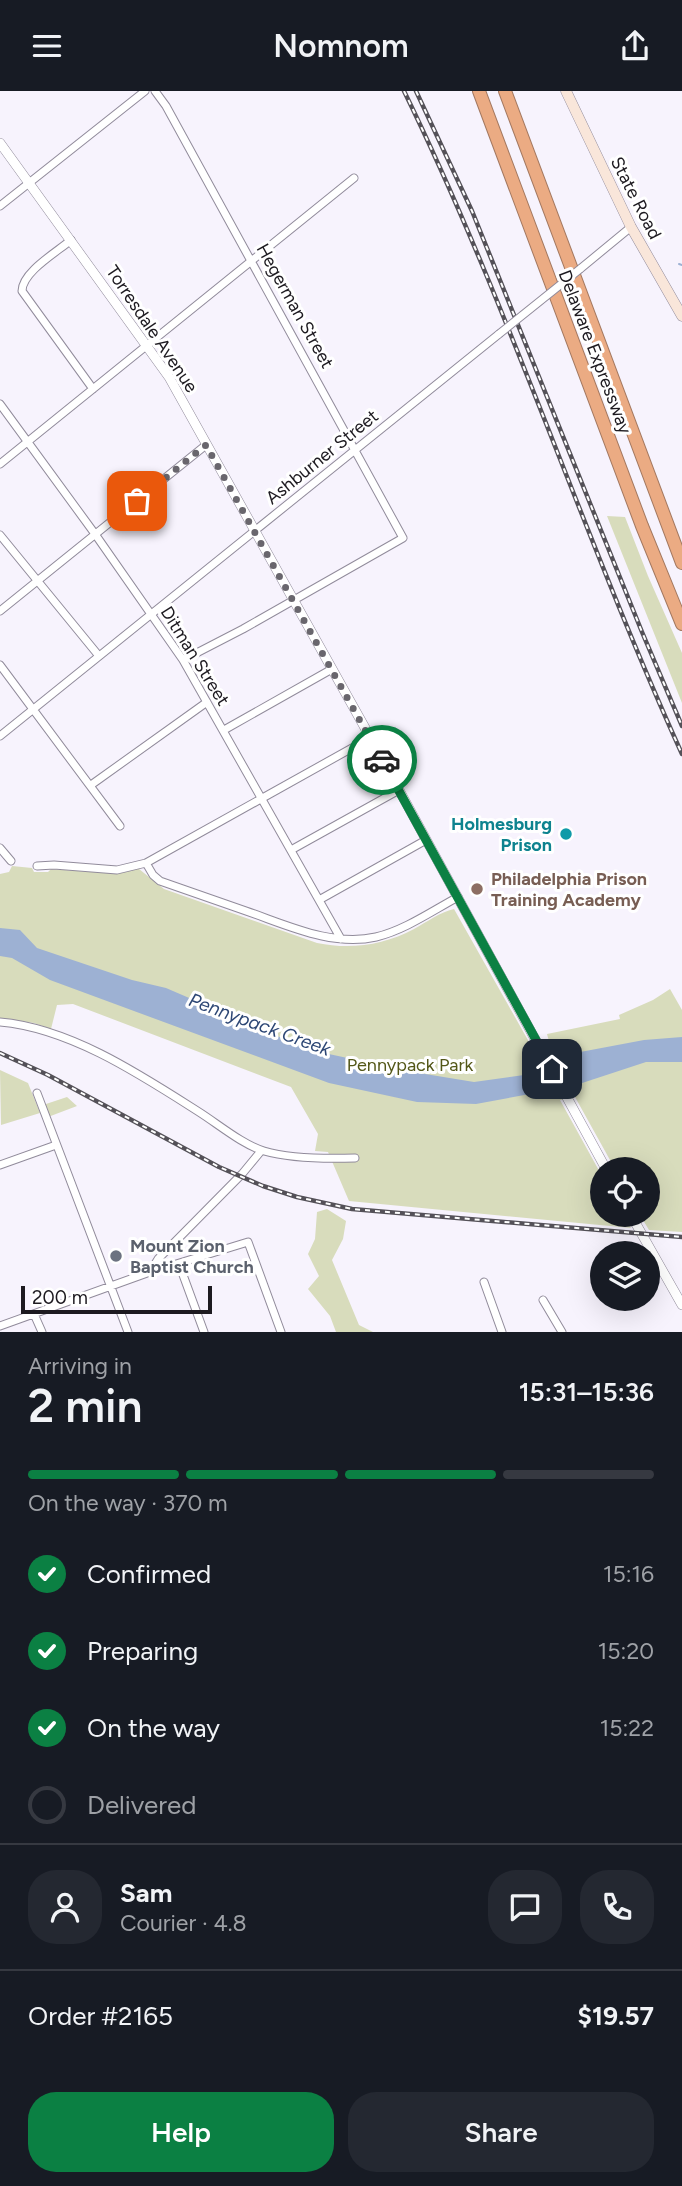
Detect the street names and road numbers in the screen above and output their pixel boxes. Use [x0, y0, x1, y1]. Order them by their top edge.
street label: State Road [606, 153, 666, 243]
street label: Hegerman Street [252, 240, 338, 372]
street label: Torresdale Avenue [101, 261, 203, 397]
street label: Delaware Expressway [554, 267, 637, 437]
street label: Ashburner Street [261, 405, 383, 509]
street label: Ditman Street [156, 602, 234, 710]

